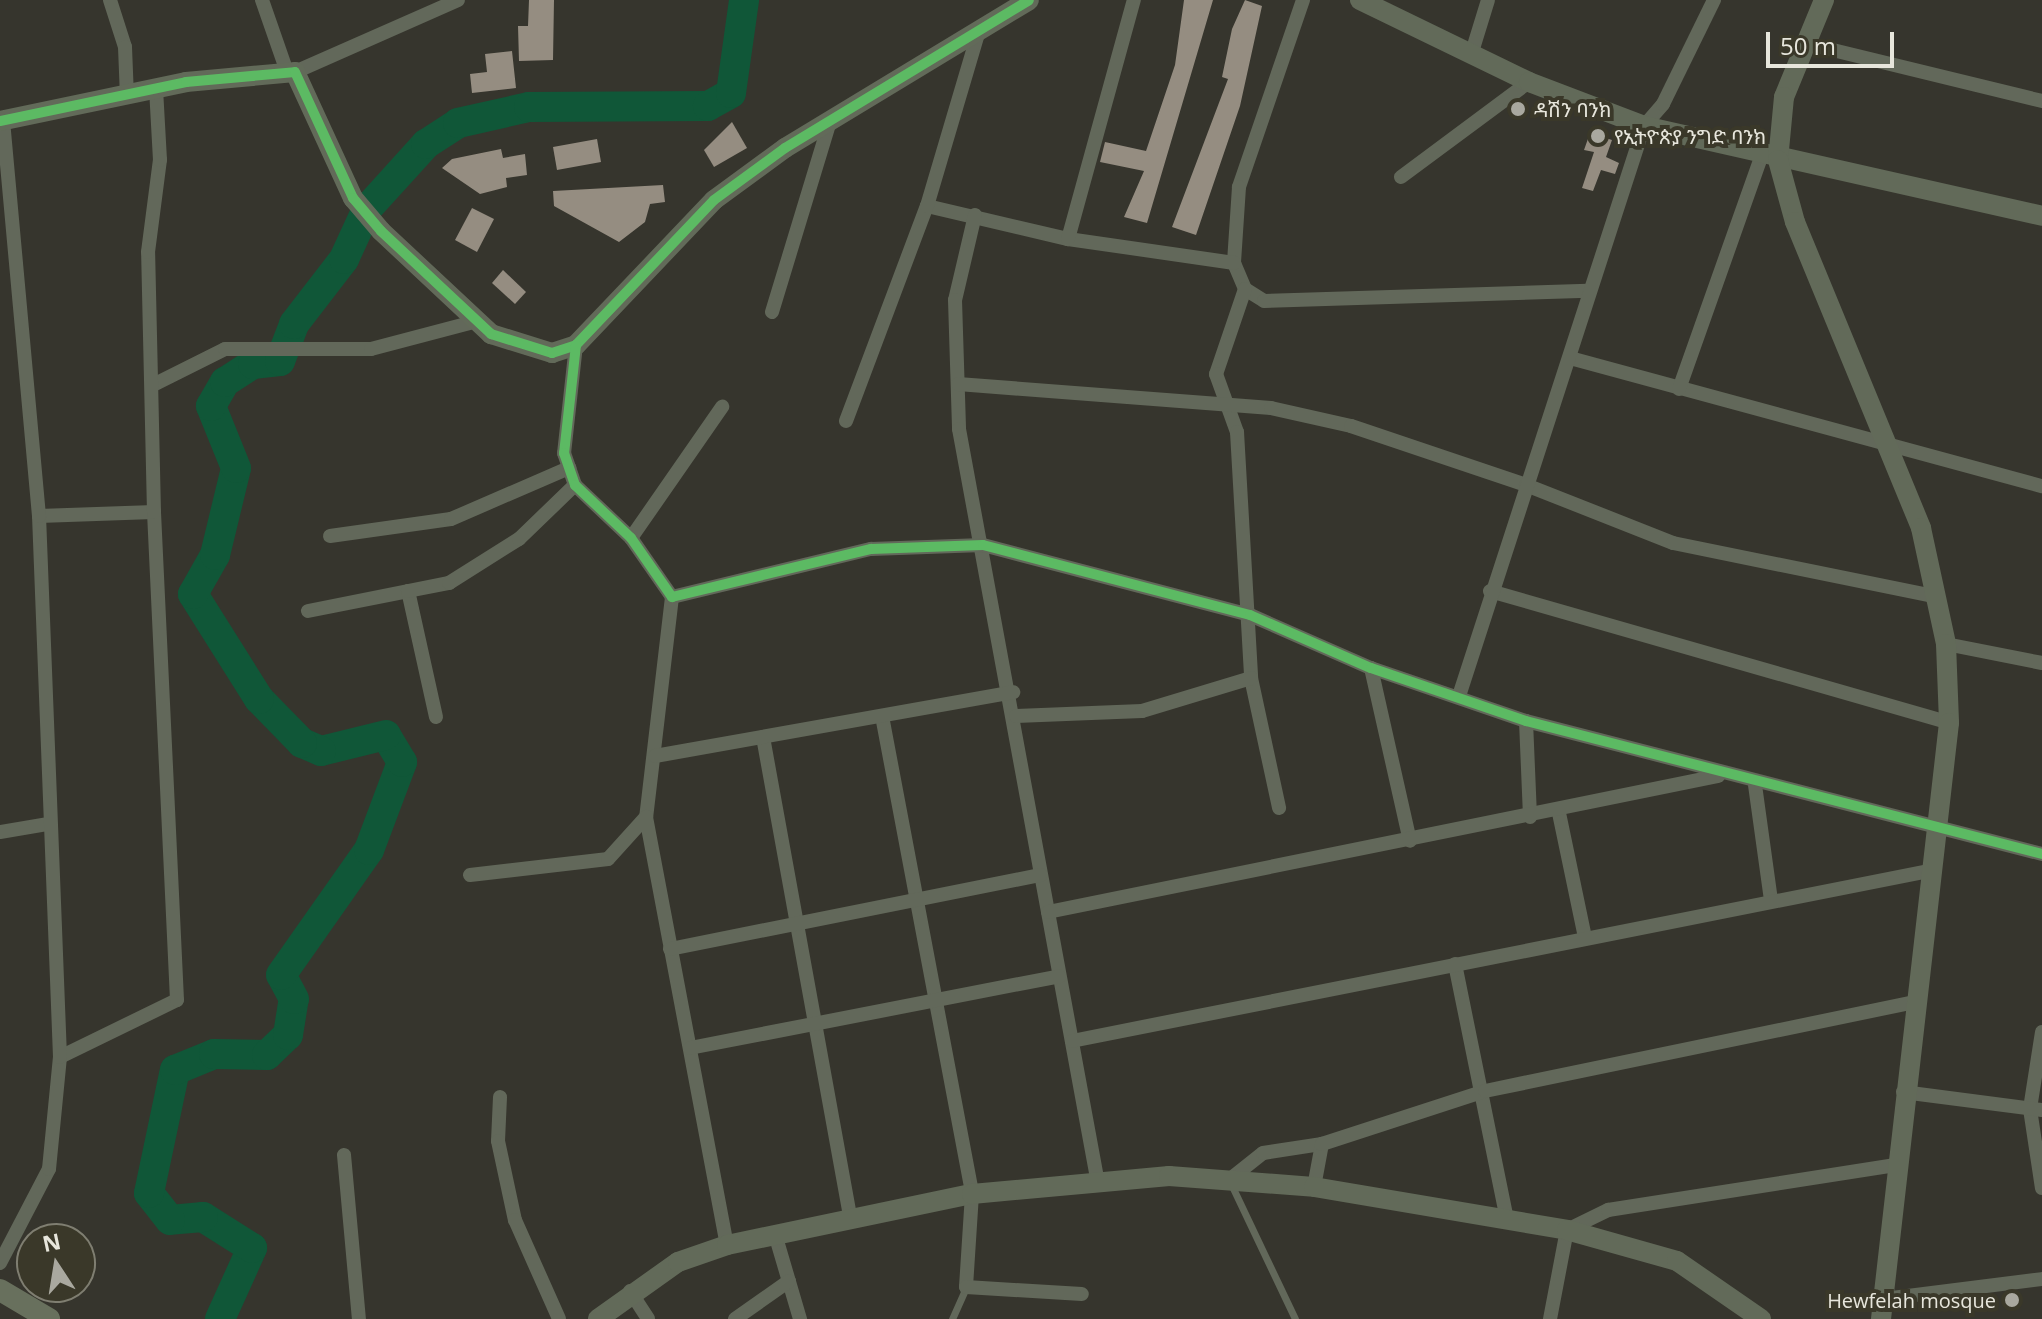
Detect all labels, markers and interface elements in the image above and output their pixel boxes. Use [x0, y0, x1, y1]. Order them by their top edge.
scale bar [1770, 16, 1898, 66]
text: 50 m [1780, 29, 1836, 62]
place label: ዳሽን ባንክ [1534, 97, 1611, 121]
marker: ዳሽን ባንክ [1509, 100, 1527, 118]
place label: የኢትዮጵያ ንግድ ባንክ [1614, 124, 1766, 148]
marker: የኢትዮጵያ ንግድ ባንክ [1589, 127, 1607, 145]
north arrow [16, 1223, 96, 1303]
text: N [40, 1225, 63, 1258]
place label: Hewfelah mosque [1827, 1288, 1996, 1312]
marker: Hewfelah mosque [2003, 1291, 2021, 1309]

